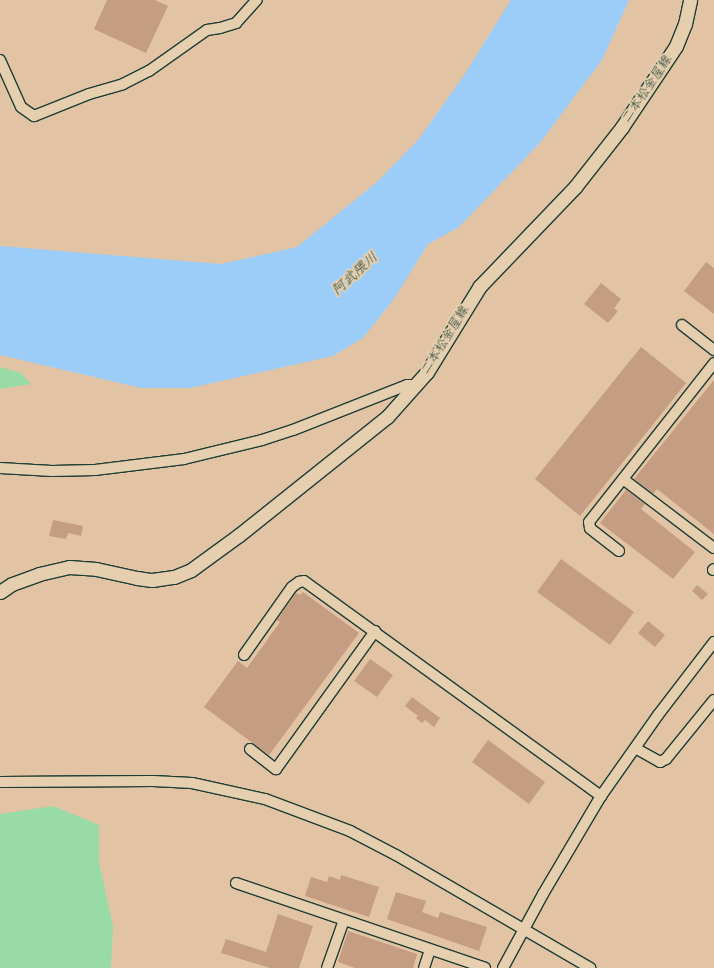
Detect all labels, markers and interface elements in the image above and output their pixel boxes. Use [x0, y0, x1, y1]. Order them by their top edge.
street label: 二本松金屋線 [619, 52, 675, 126]
water label: 阿武隈川 [329, 249, 381, 299]
street label: 二本松金屋線 [418, 303, 472, 377]

